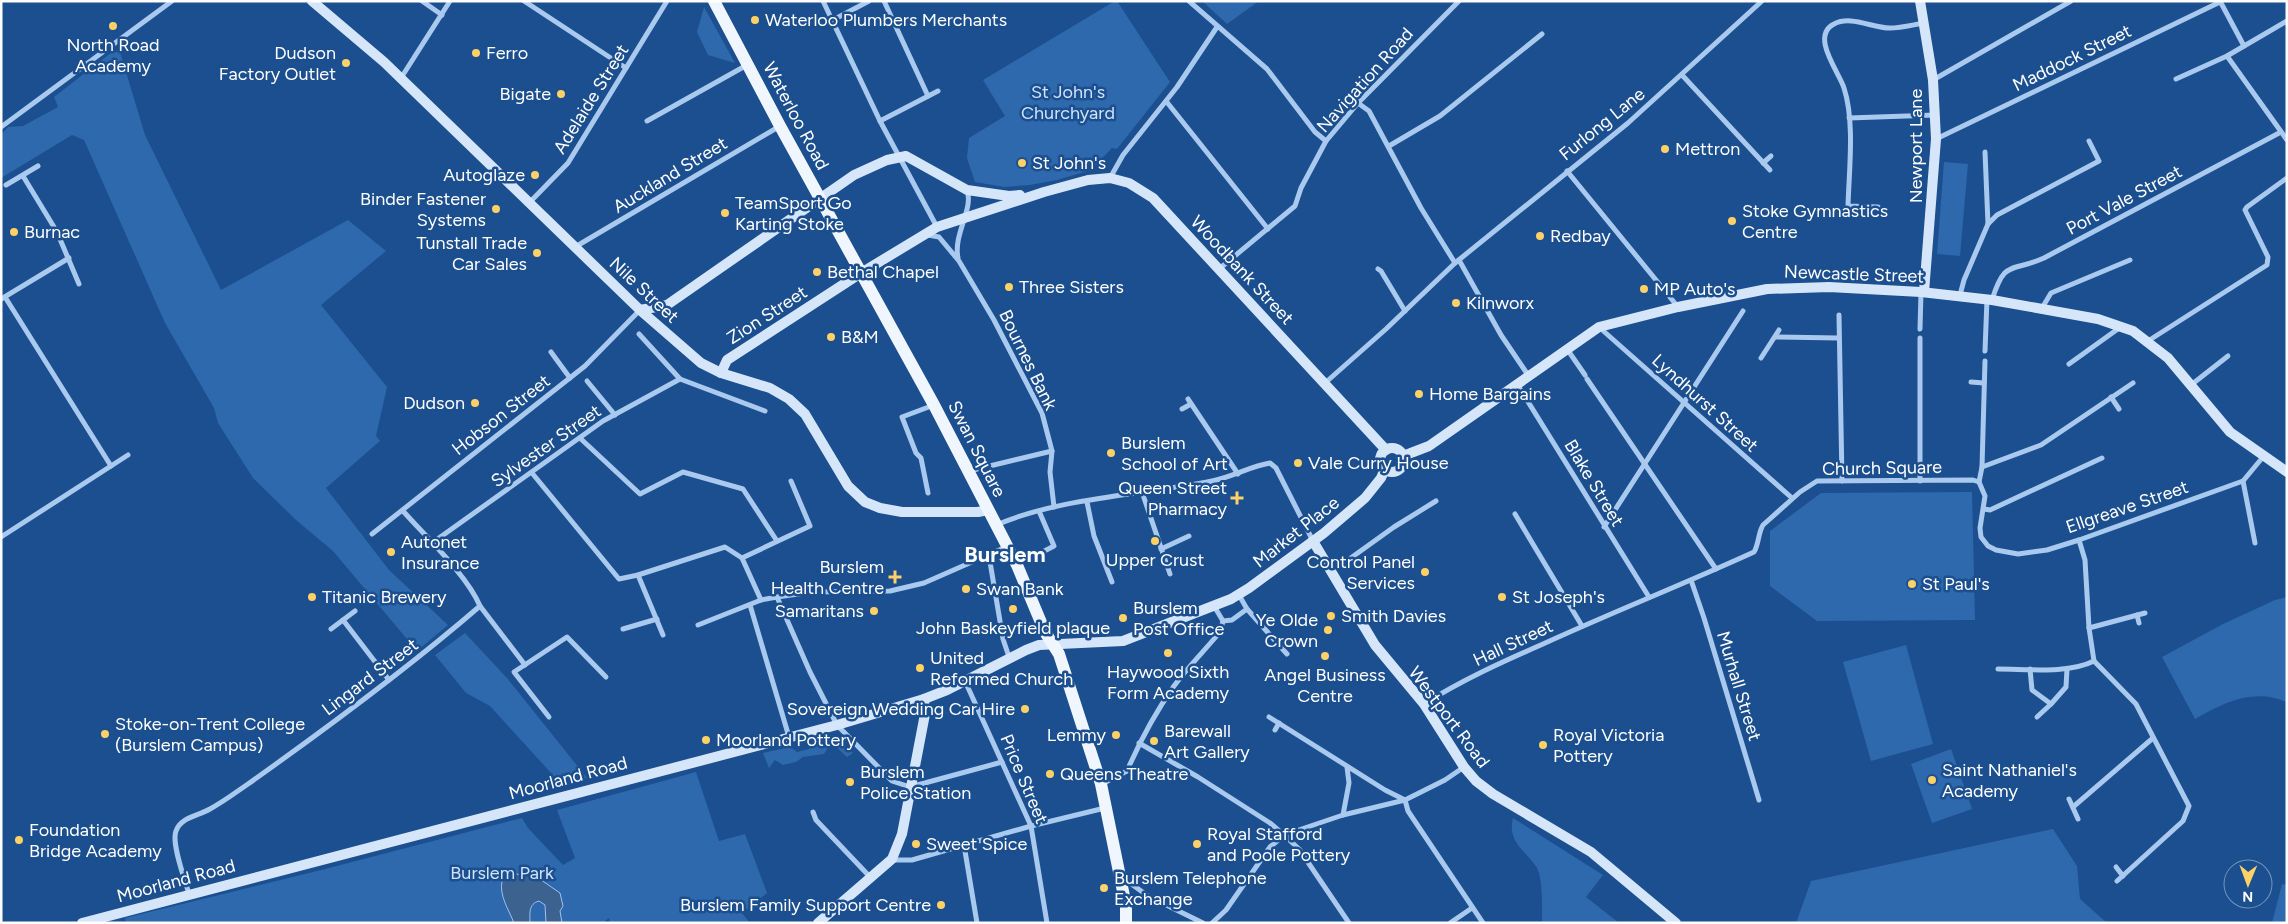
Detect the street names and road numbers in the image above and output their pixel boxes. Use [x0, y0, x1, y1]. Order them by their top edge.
street label: Maddock Street [2009, 20, 2135, 96]
street label: Navigation Road [1312, 23, 1418, 137]
street label: Adelaide Street [549, 40, 634, 158]
street label: Waterloo Road [758, 58, 834, 174]
street label: Furlong Lane [1555, 83, 1649, 165]
street label: Newport Lane [1905, 89, 1927, 203]
street label: Auckland Street [609, 132, 731, 218]
street label: Port Vale Street [2063, 160, 2186, 240]
street label: Woodbank Street [1186, 211, 1298, 329]
street label: Nile Street [605, 252, 683, 328]
street label: Newcastle Street [1784, 261, 1925, 287]
street label: Zion Street [723, 281, 811, 349]
street label: Bournes Bank [994, 306, 1062, 414]
street label: Lyndhurst Street [1647, 349, 1763, 457]
street label: Hobson Street [448, 370, 555, 460]
street label: Swan Square [943, 397, 1011, 501]
street label: Sylvester Street [487, 400, 605, 492]
street label: Blake Street [1559, 436, 1629, 531]
street label: Church Square [1822, 456, 1942, 480]
street label: Ellgreave Street [2063, 476, 2191, 538]
street label: Market Place [1249, 491, 1344, 572]
street label: Hall Street [1470, 615, 1557, 671]
street label: Murhall Street [1712, 629, 1766, 744]
street label: Lingard Street [318, 634, 423, 720]
street label: Westport Road [1404, 662, 1494, 772]
street label: Price Street [995, 731, 1053, 827]
street label: Moorland Road [506, 752, 630, 804]
street label: Moorland Road [114, 855, 238, 907]

